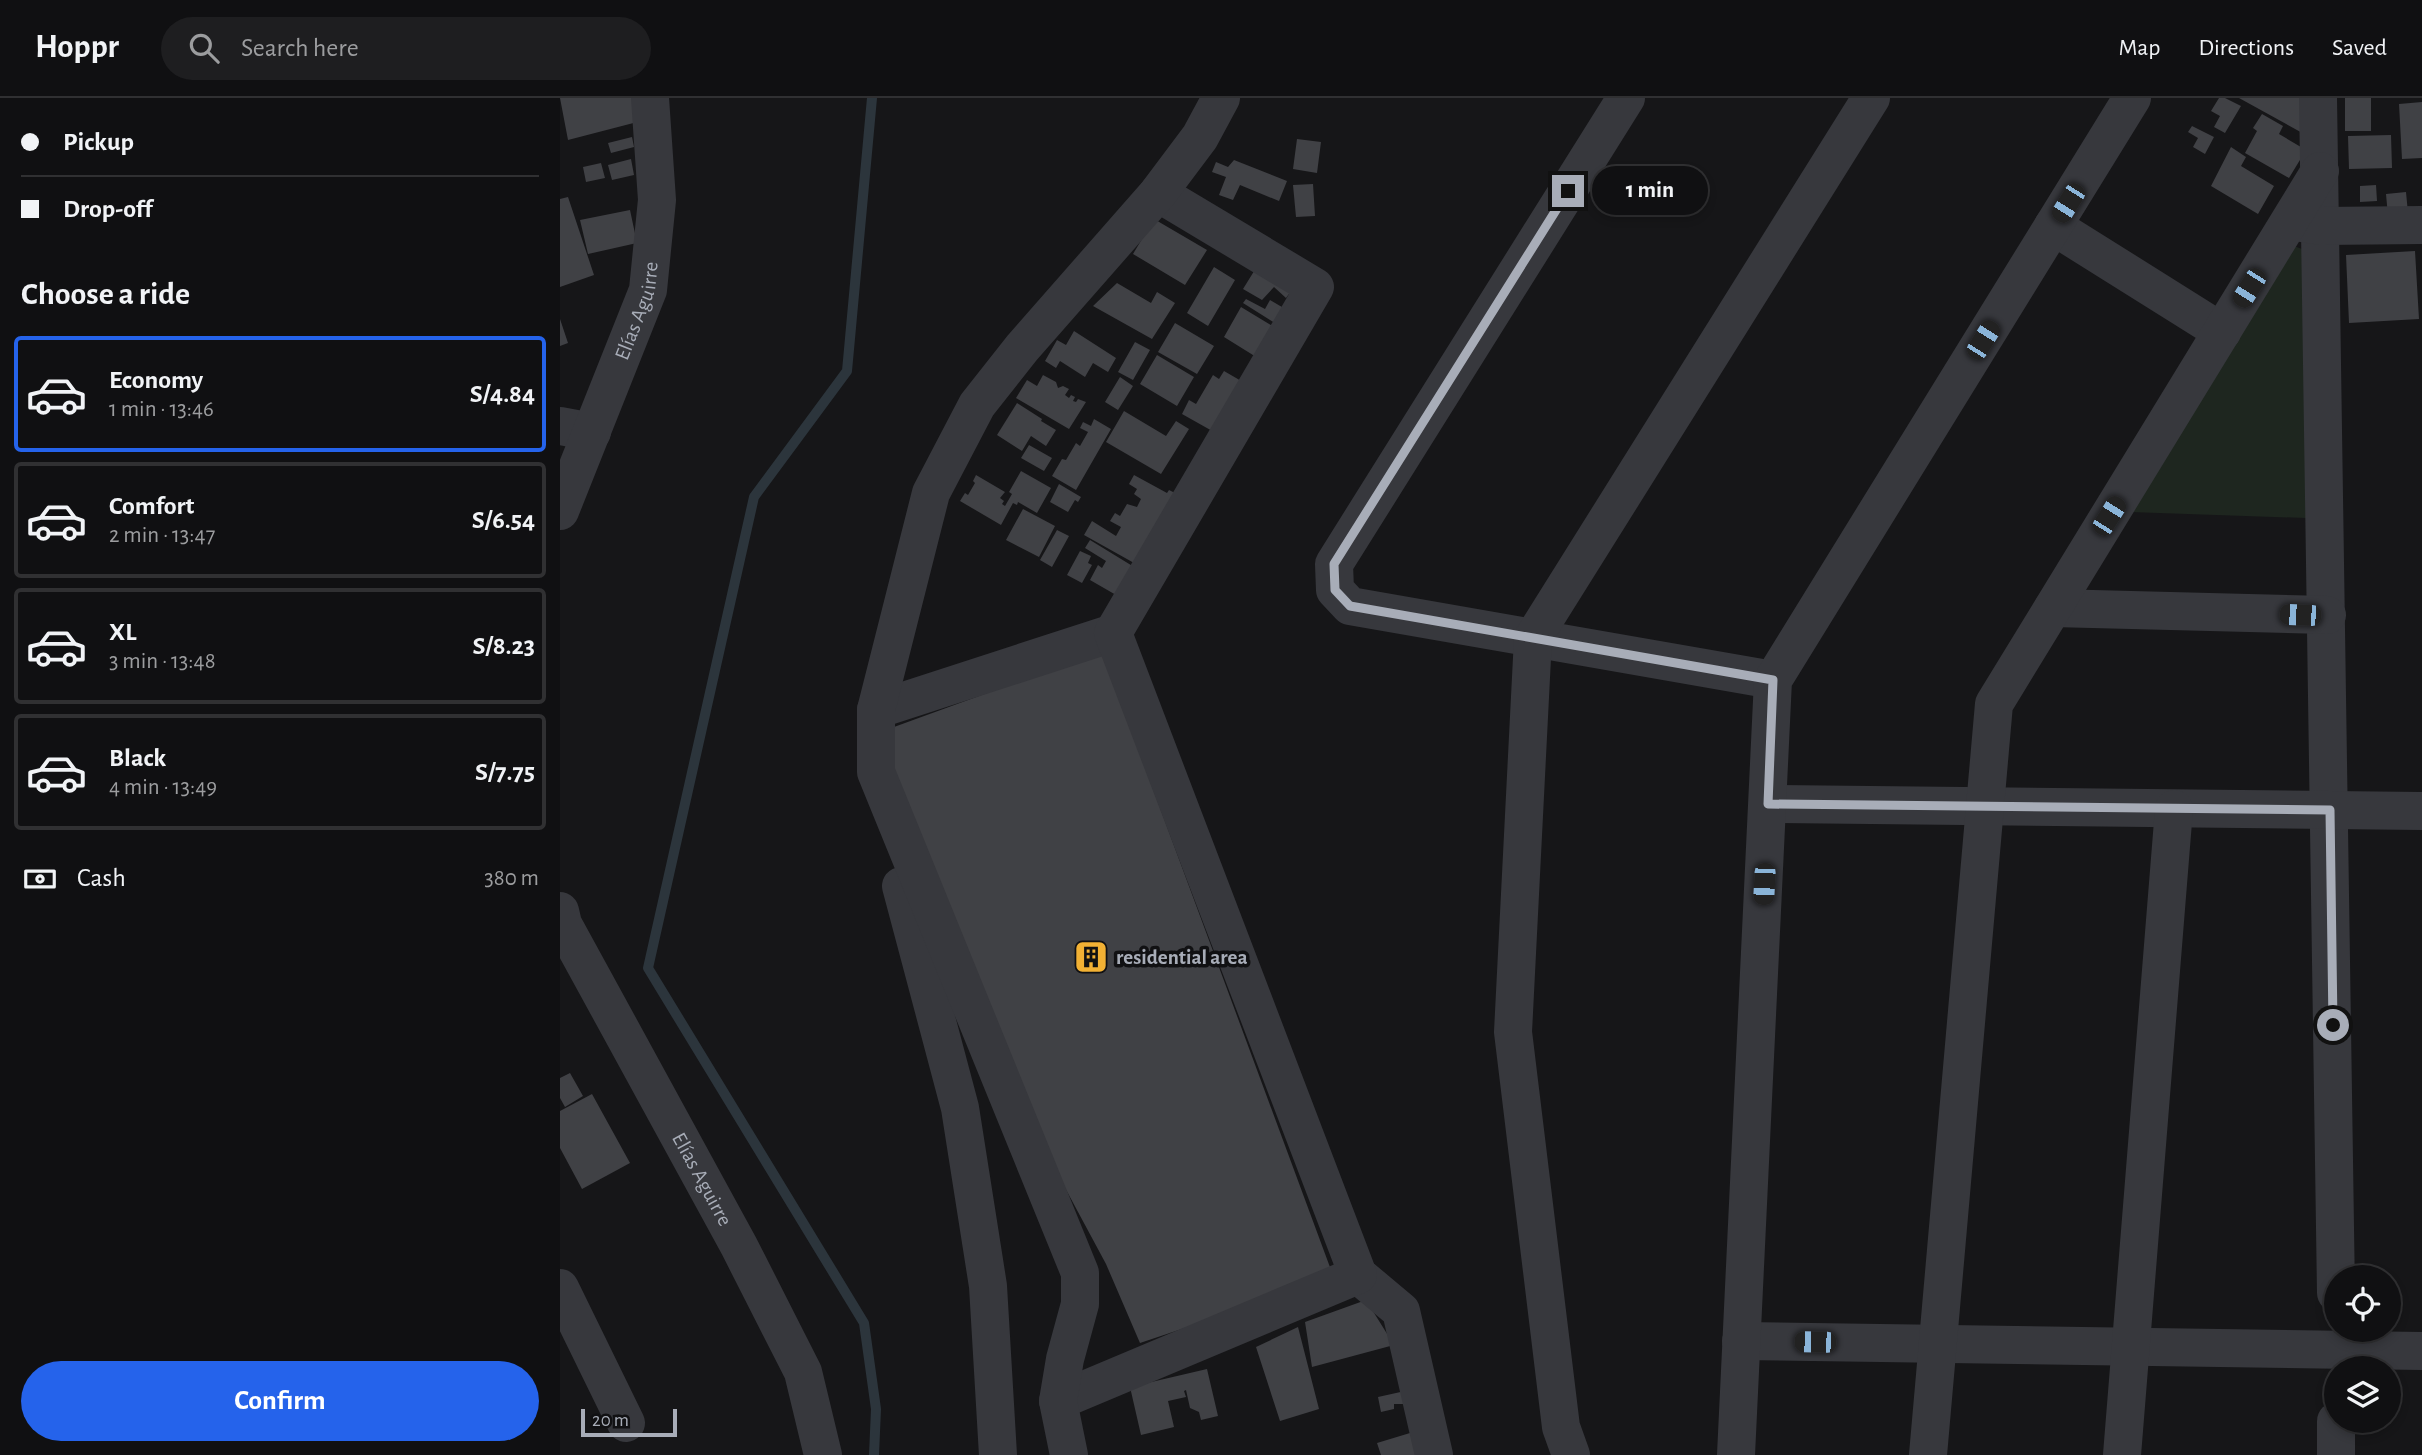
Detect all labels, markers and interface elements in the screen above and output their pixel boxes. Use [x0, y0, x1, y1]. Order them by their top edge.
search box [161, 17, 651, 80]
icon: search [185, 29, 223, 67]
text: Hoppr [35, 31, 119, 64]
text: Search here [241, 35, 359, 61]
text: Map [2118, 36, 2160, 60]
text: Directions [2198, 36, 2294, 60]
text: Saved [2332, 36, 2387, 60]
text: Pickup [63, 129, 134, 155]
callout: 1 min [1592, 166, 1708, 216]
route end [1552, 175, 1584, 207]
text: 1 min [1626, 179, 1674, 202]
car [2048, 180, 2089, 226]
text: Drop-off [63, 196, 152, 222]
street label: Elías Aguirre [611, 261, 662, 363]
car [2229, 265, 2270, 311]
text: Choose a ride [21, 278, 190, 310]
car [1963, 317, 2004, 363]
icon: car [25, 363, 88, 426]
text: Economy [109, 367, 203, 393]
text: S/4.84 [470, 381, 535, 407]
text: 1 min · 13:46 [109, 398, 214, 421]
icon: car [25, 489, 88, 552]
text: Comfort [109, 493, 194, 519]
car [2089, 493, 2130, 539]
text: S/6.54 [472, 507, 535, 533]
text: 2 min · 13:47 [109, 524, 215, 547]
car [2279, 604, 2322, 626]
icon: car [25, 615, 88, 678]
text: XL [109, 619, 136, 645]
text: S/8.23 [472, 633, 535, 659]
text: 3 min · 13:48 [109, 650, 216, 673]
icon: car [25, 741, 88, 804]
text: Black [109, 745, 166, 771]
text: S/7.75 [475, 759, 535, 785]
text: 4 min · 13:49 [109, 776, 217, 799]
icon: cash [21, 860, 59, 898]
car [1753, 862, 1776, 906]
text: Cash [77, 865, 126, 891]
text: 380 m [484, 867, 539, 890]
building icon: residential area [1072, 938, 1110, 976]
place label: residential area [1116, 947, 1248, 968]
route start [2317, 1009, 2349, 1041]
street label: Elías Aguirre [668, 1129, 736, 1229]
map controls [2324, 1265, 2401, 1433]
button: locate [2324, 1265, 2401, 1342]
car [1794, 1331, 1837, 1353]
button: layers [2324, 1356, 2401, 1433]
button: Confirm [21, 1361, 539, 1441]
scale bar [581, 1406, 677, 1438]
text: 20 m [592, 1411, 629, 1430]

